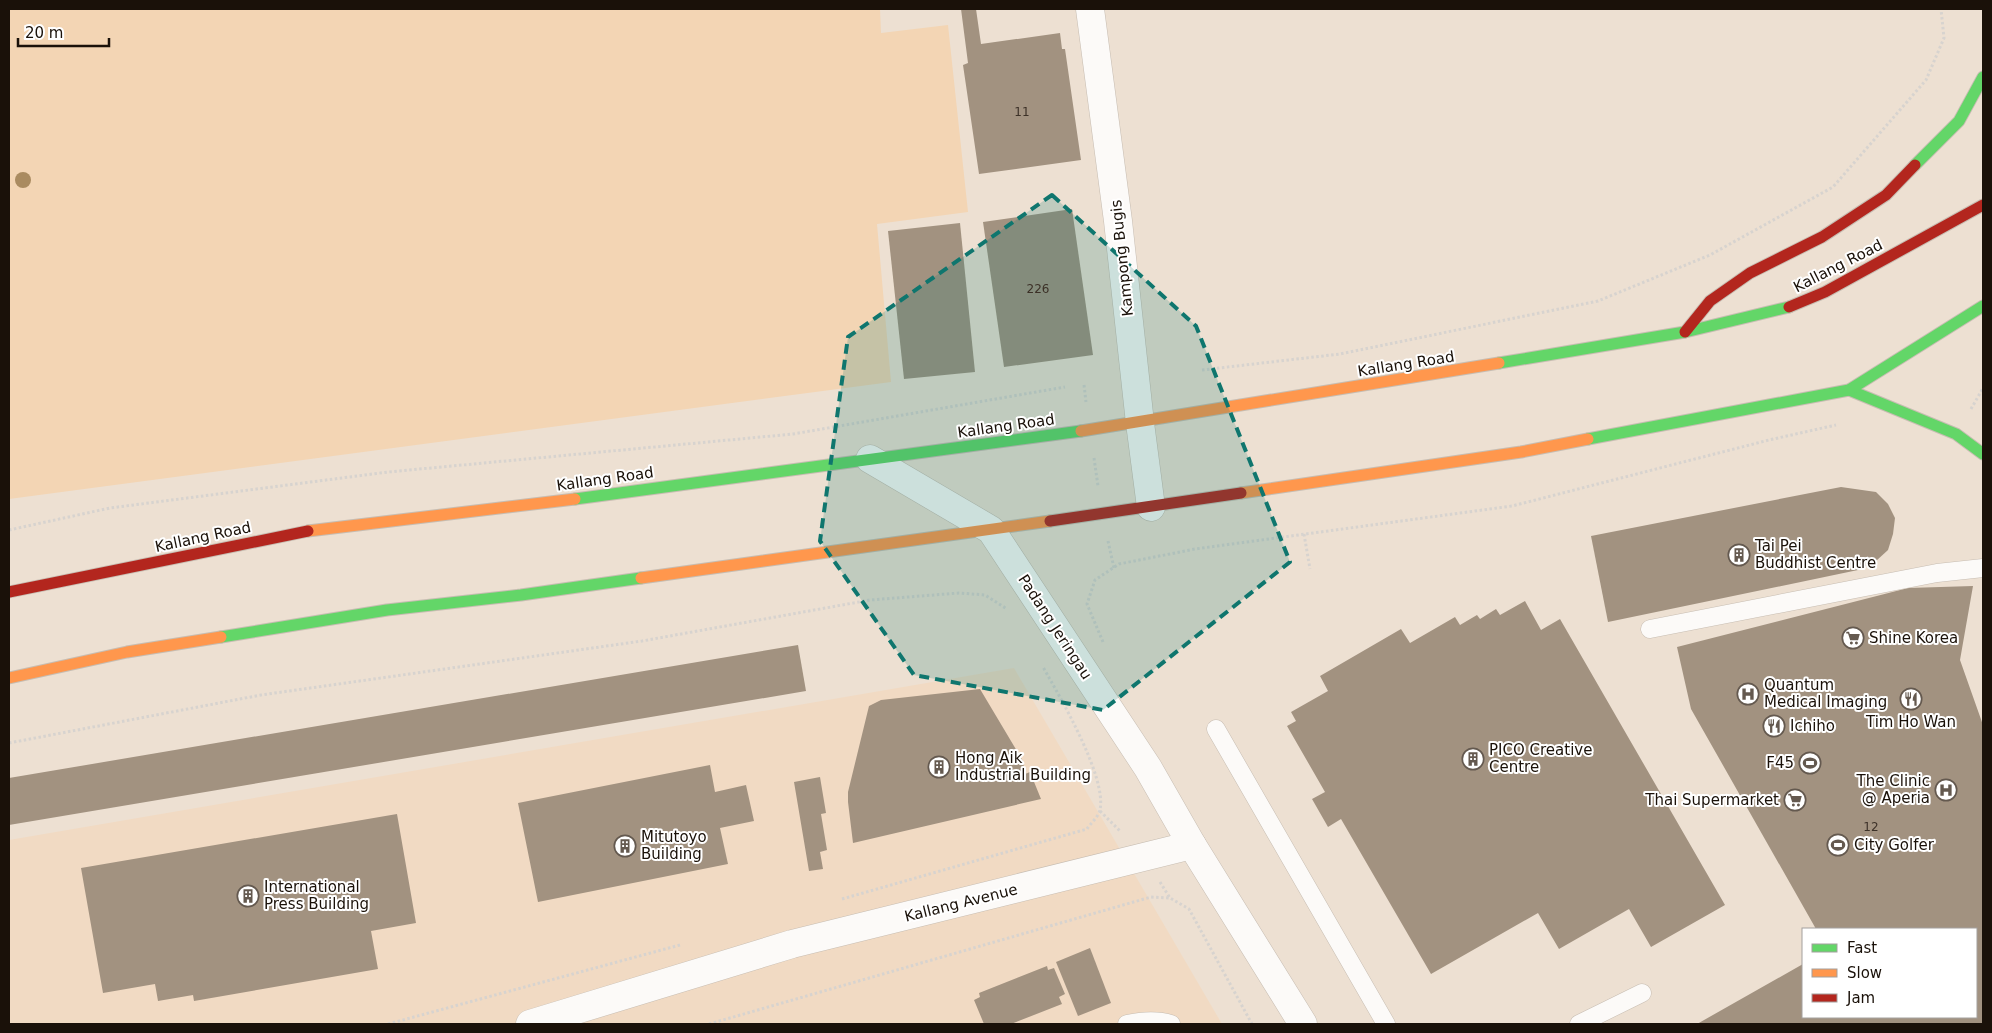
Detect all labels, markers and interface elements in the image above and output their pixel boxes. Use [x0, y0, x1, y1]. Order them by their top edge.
scale bar [18, 15, 109, 47]
text: 20 m [25, 24, 63, 42]
house number: 11 [1014, 105, 1030, 119]
street label: Kampong Bugis [1107, 199, 1137, 317]
street label: Kallang Road [1790, 236, 1886, 296]
house number: 226 [1027, 282, 1049, 296]
street label: Kallang Road [1356, 347, 1456, 381]
street label: Kallang Road [956, 410, 1056, 442]
street label: Kallang Road [555, 463, 655, 495]
street label: Kallang Road [153, 518, 253, 556]
place label: Tai Pei Buddhist Centre [1754, 537, 1876, 572]
building icon: Tai Pei Buddhist Centre [1727, 543, 1751, 567]
street label: Padang Jeringau [1014, 571, 1096, 683]
supermarket icon: Shine Korea [1841, 626, 1865, 650]
place label: Shine Korea [1869, 629, 1958, 647]
place label: Quantum Medical Imaging [1764, 676, 1887, 711]
hospital icon: Quantum Medical Imaging [1736, 682, 1760, 706]
restaurant icon: Tim Ho Wan [1899, 687, 1923, 711]
place label: Tim Ho Wan [1865, 713, 1956, 731]
restaurant icon: Ichiho [1762, 714, 1786, 738]
place label: Ichiho [1790, 717, 1835, 735]
place label: PICO Creative Centre [1489, 741, 1592, 776]
building icon: PICO Creative Centre [1461, 747, 1485, 771]
place label: Hong Aik Industrial Building [955, 749, 1091, 784]
sports icon: F45 [1798, 751, 1822, 775]
place label: F45 [1766, 754, 1794, 772]
building icon: Hong Aik Industrial Building [927, 755, 951, 779]
place label: The Clinic @ Aperia [1856, 772, 1930, 807]
hospital icon: The Clinic @ Aperia [1934, 778, 1958, 802]
supermarket icon: Thai Supermarket [1783, 788, 1807, 812]
place label: Thai Supermarket [1644, 791, 1779, 809]
house number: 12 [1863, 820, 1879, 834]
place label: Mitutoyo Building [641, 828, 707, 863]
sports icon: City Golfer [1826, 833, 1850, 857]
building icon: Mitutoyo Building [613, 834, 637, 858]
place label: City Golfer [1854, 836, 1935, 854]
place label: International Press Building [264, 878, 369, 913]
street label: Kallang Avenue [903, 880, 1019, 926]
building icon: International Press Building [236, 884, 260, 908]
legend [1802, 928, 1977, 1018]
text: Fast [1847, 939, 1877, 957]
text: Slow [1847, 964, 1882, 982]
text: Jam [1846, 989, 1875, 1007]

